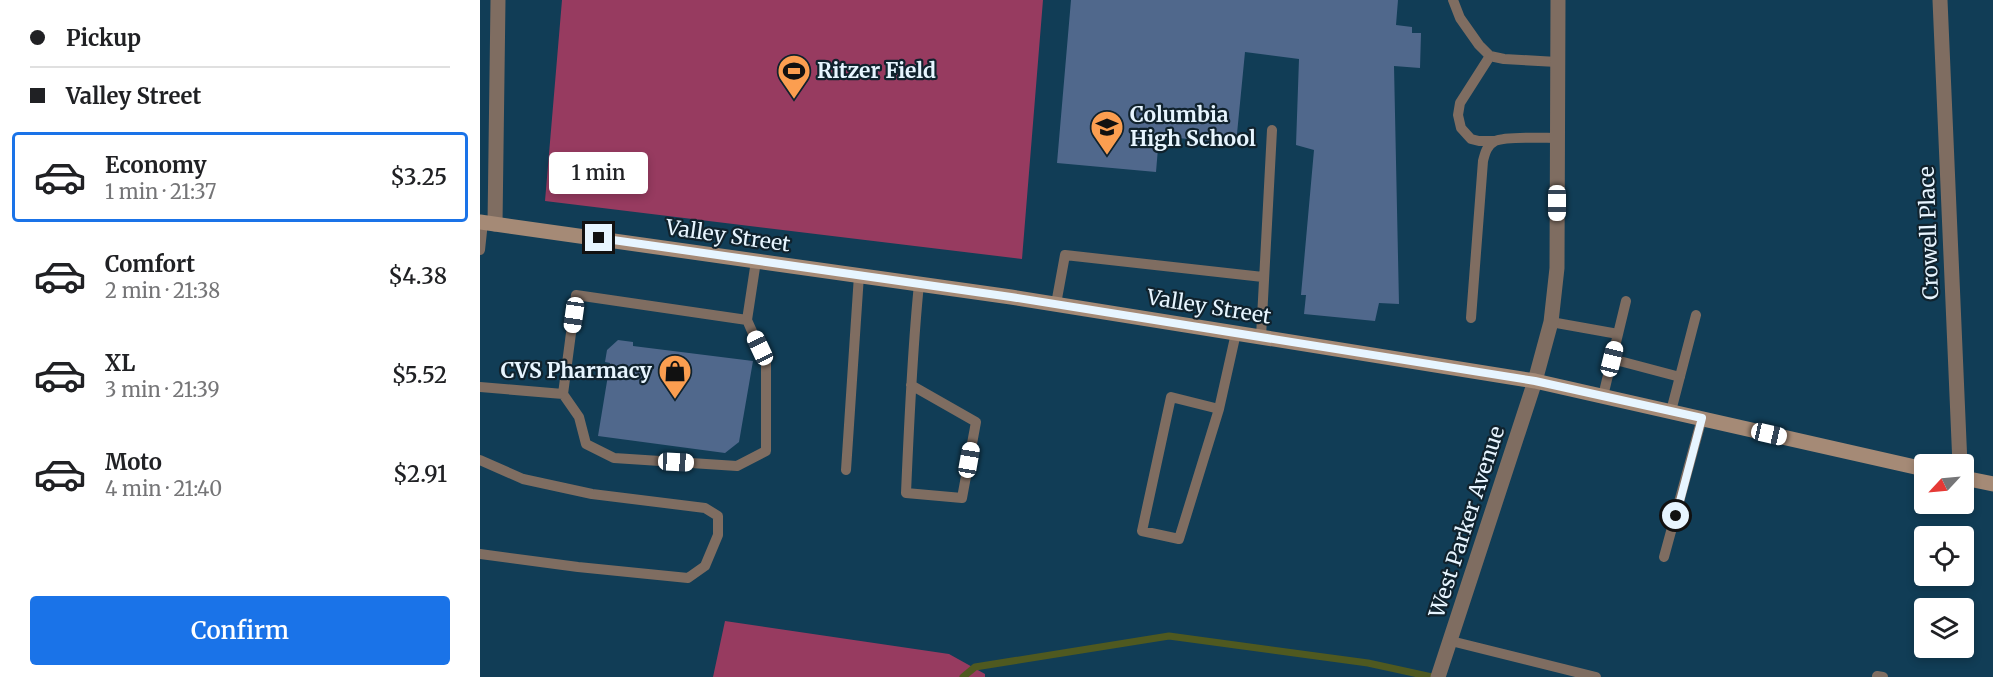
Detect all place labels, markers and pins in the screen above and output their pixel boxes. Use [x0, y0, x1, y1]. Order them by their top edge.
sports icon: Ritzer Field [776, 53, 812, 100]
place label: Ritzer Field [817, 57, 936, 84]
place label: Columbia High School [1130, 101, 1256, 152]
school or university icon: Columbia High School [1089, 109, 1125, 156]
shop icon: CVS Pharmacy [657, 353, 693, 400]
place label: CVS Pharmacy [501, 357, 653, 384]

